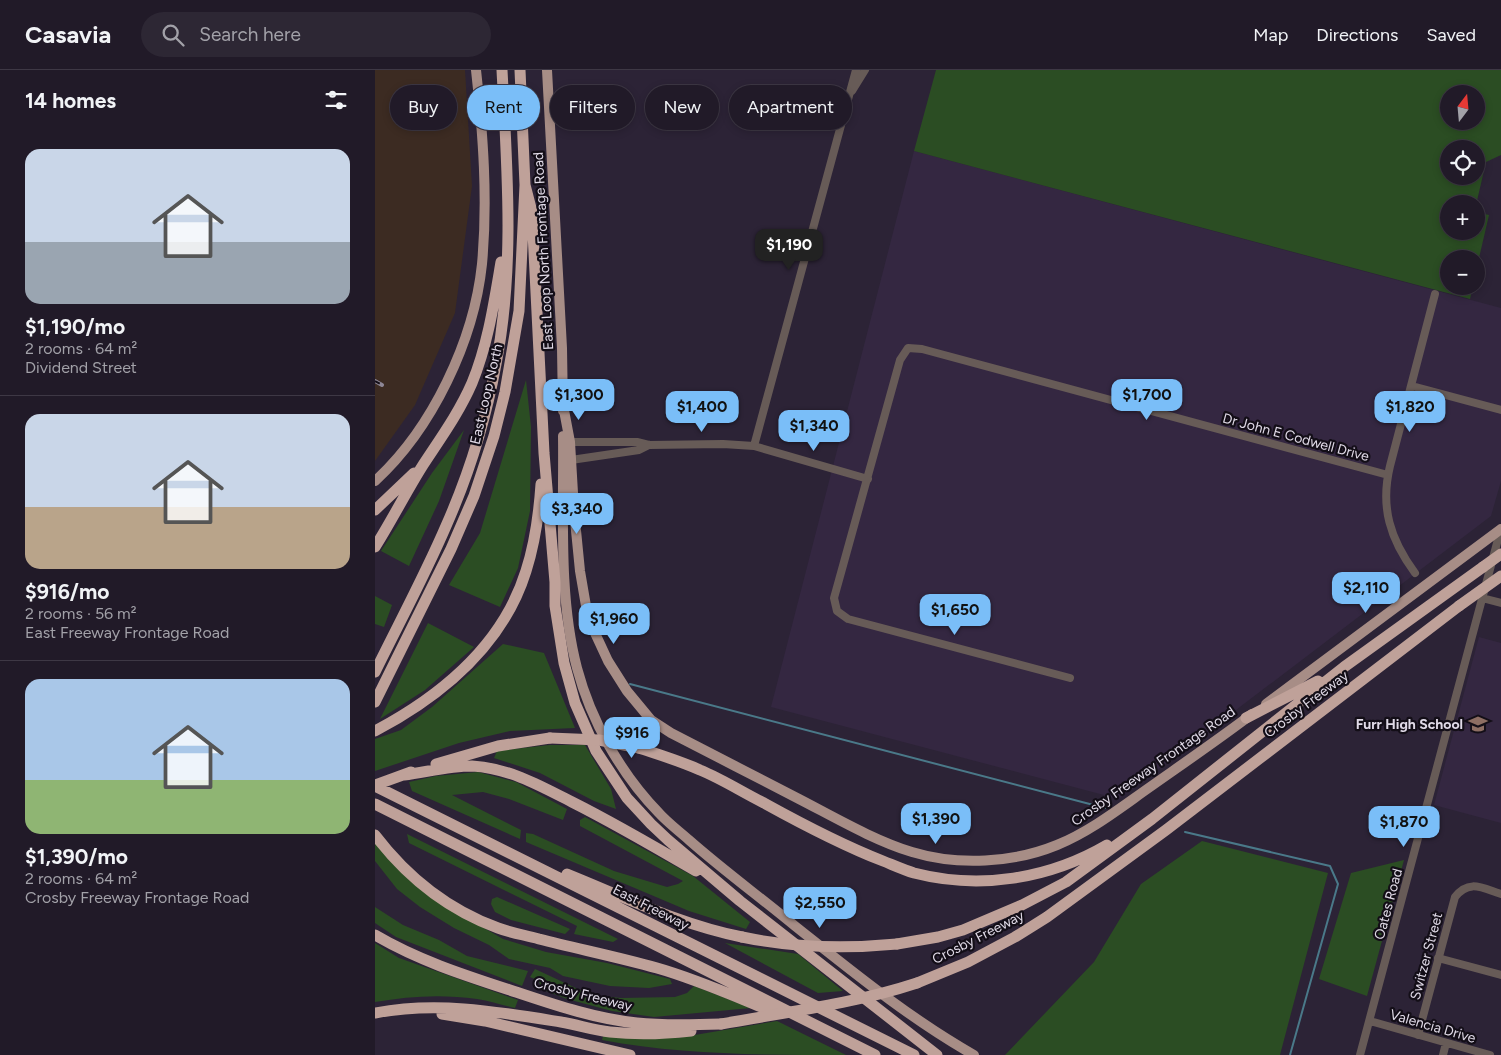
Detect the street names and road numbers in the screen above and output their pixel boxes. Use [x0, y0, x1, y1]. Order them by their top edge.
street label: East Loop North Frontage Road [530, 152, 557, 350]
street label: East Loop North [467, 342, 506, 446]
street label: Dr John E Codwell Drive [1221, 410, 1371, 465]
street label: Crosby Freeway [1261, 667, 1352, 742]
street label: Crosby Freeway Frontage Road [1068, 703, 1239, 830]
street label: Oates Road [1371, 867, 1406, 942]
street label: East Freeway [610, 881, 692, 934]
street label: Crosby Freeway [929, 907, 1028, 968]
street label: Switzer Street [1407, 910, 1446, 1002]
street label: Crosby Freeway [532, 974, 634, 1015]
street label: Valencia Drive [1388, 1006, 1478, 1047]

